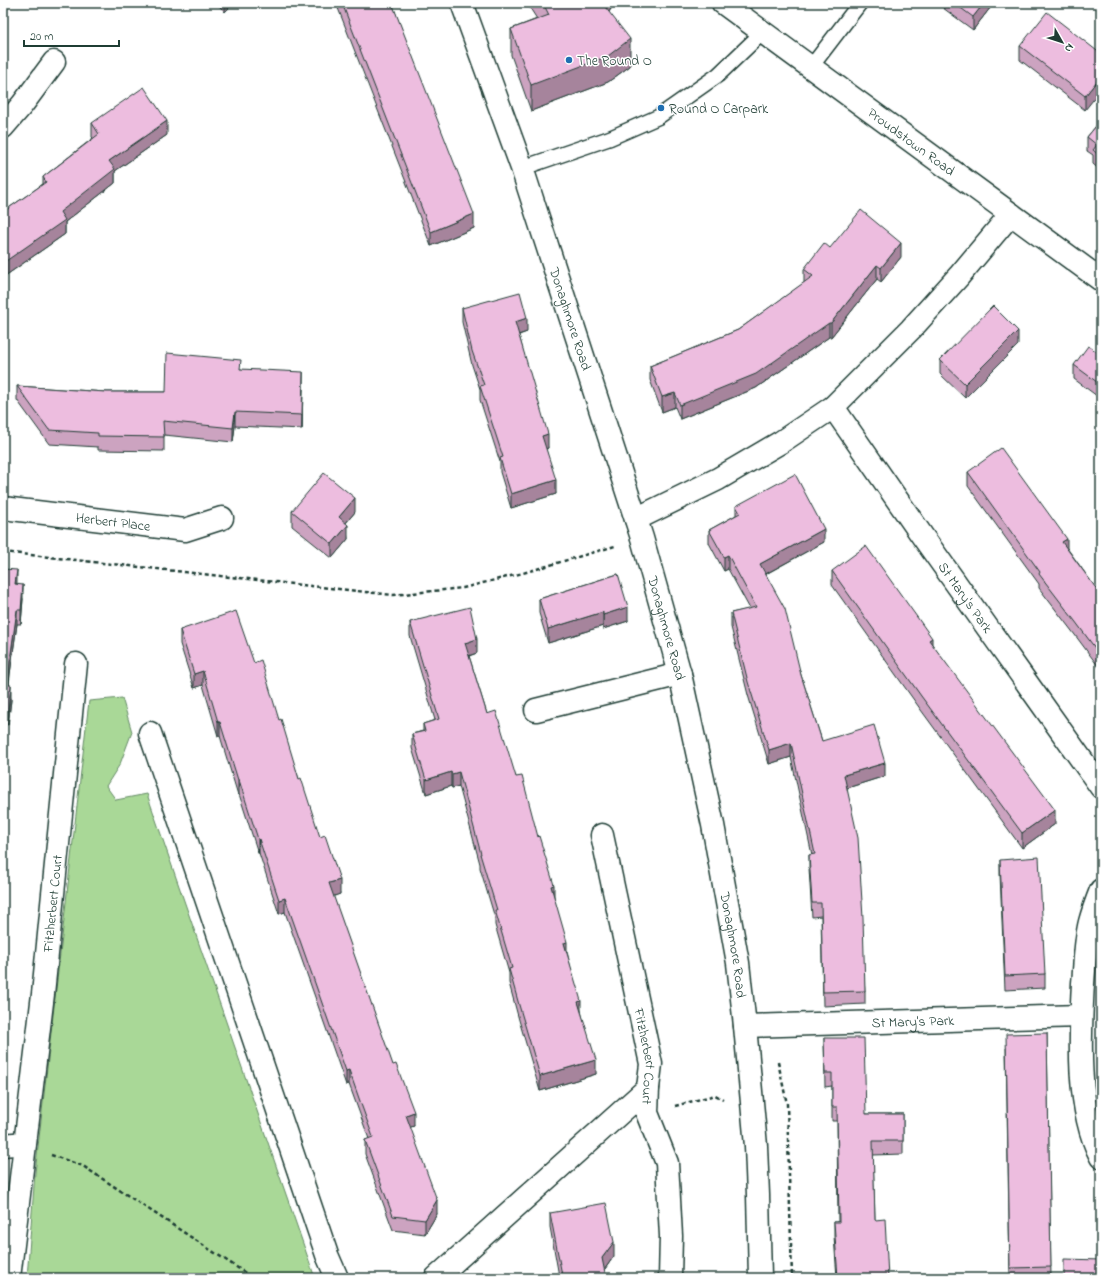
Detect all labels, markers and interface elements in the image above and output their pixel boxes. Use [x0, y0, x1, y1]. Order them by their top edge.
scale bar [24, 22, 119, 48]
north arrow [1042, 22, 1082, 62]
text: 20 m [30, 28, 53, 46]
text: N [1060, 40, 1078, 56]
place label: The Round O [577, 51, 652, 72]
marker: The Round O [564, 55, 574, 65]
place label: Round O Carpark [669, 99, 769, 120]
marker: Round O Carpark [656, 103, 666, 113]
street label: Proudstown Road [863, 103, 959, 182]
street label: Donaghmore Road [543, 264, 596, 374]
street label: Herbert Place [75, 508, 152, 538]
street label: St Mary's Park [932, 558, 998, 639]
street label: Donaghmore Road [641, 573, 690, 682]
street label: Fitzherbert Court [38, 854, 69, 954]
street label: Donaghmore Road [713, 889, 751, 999]
street label: Fitzherbert Court [627, 1005, 660, 1105]
street label: St Mary's Park [871, 1011, 956, 1034]

